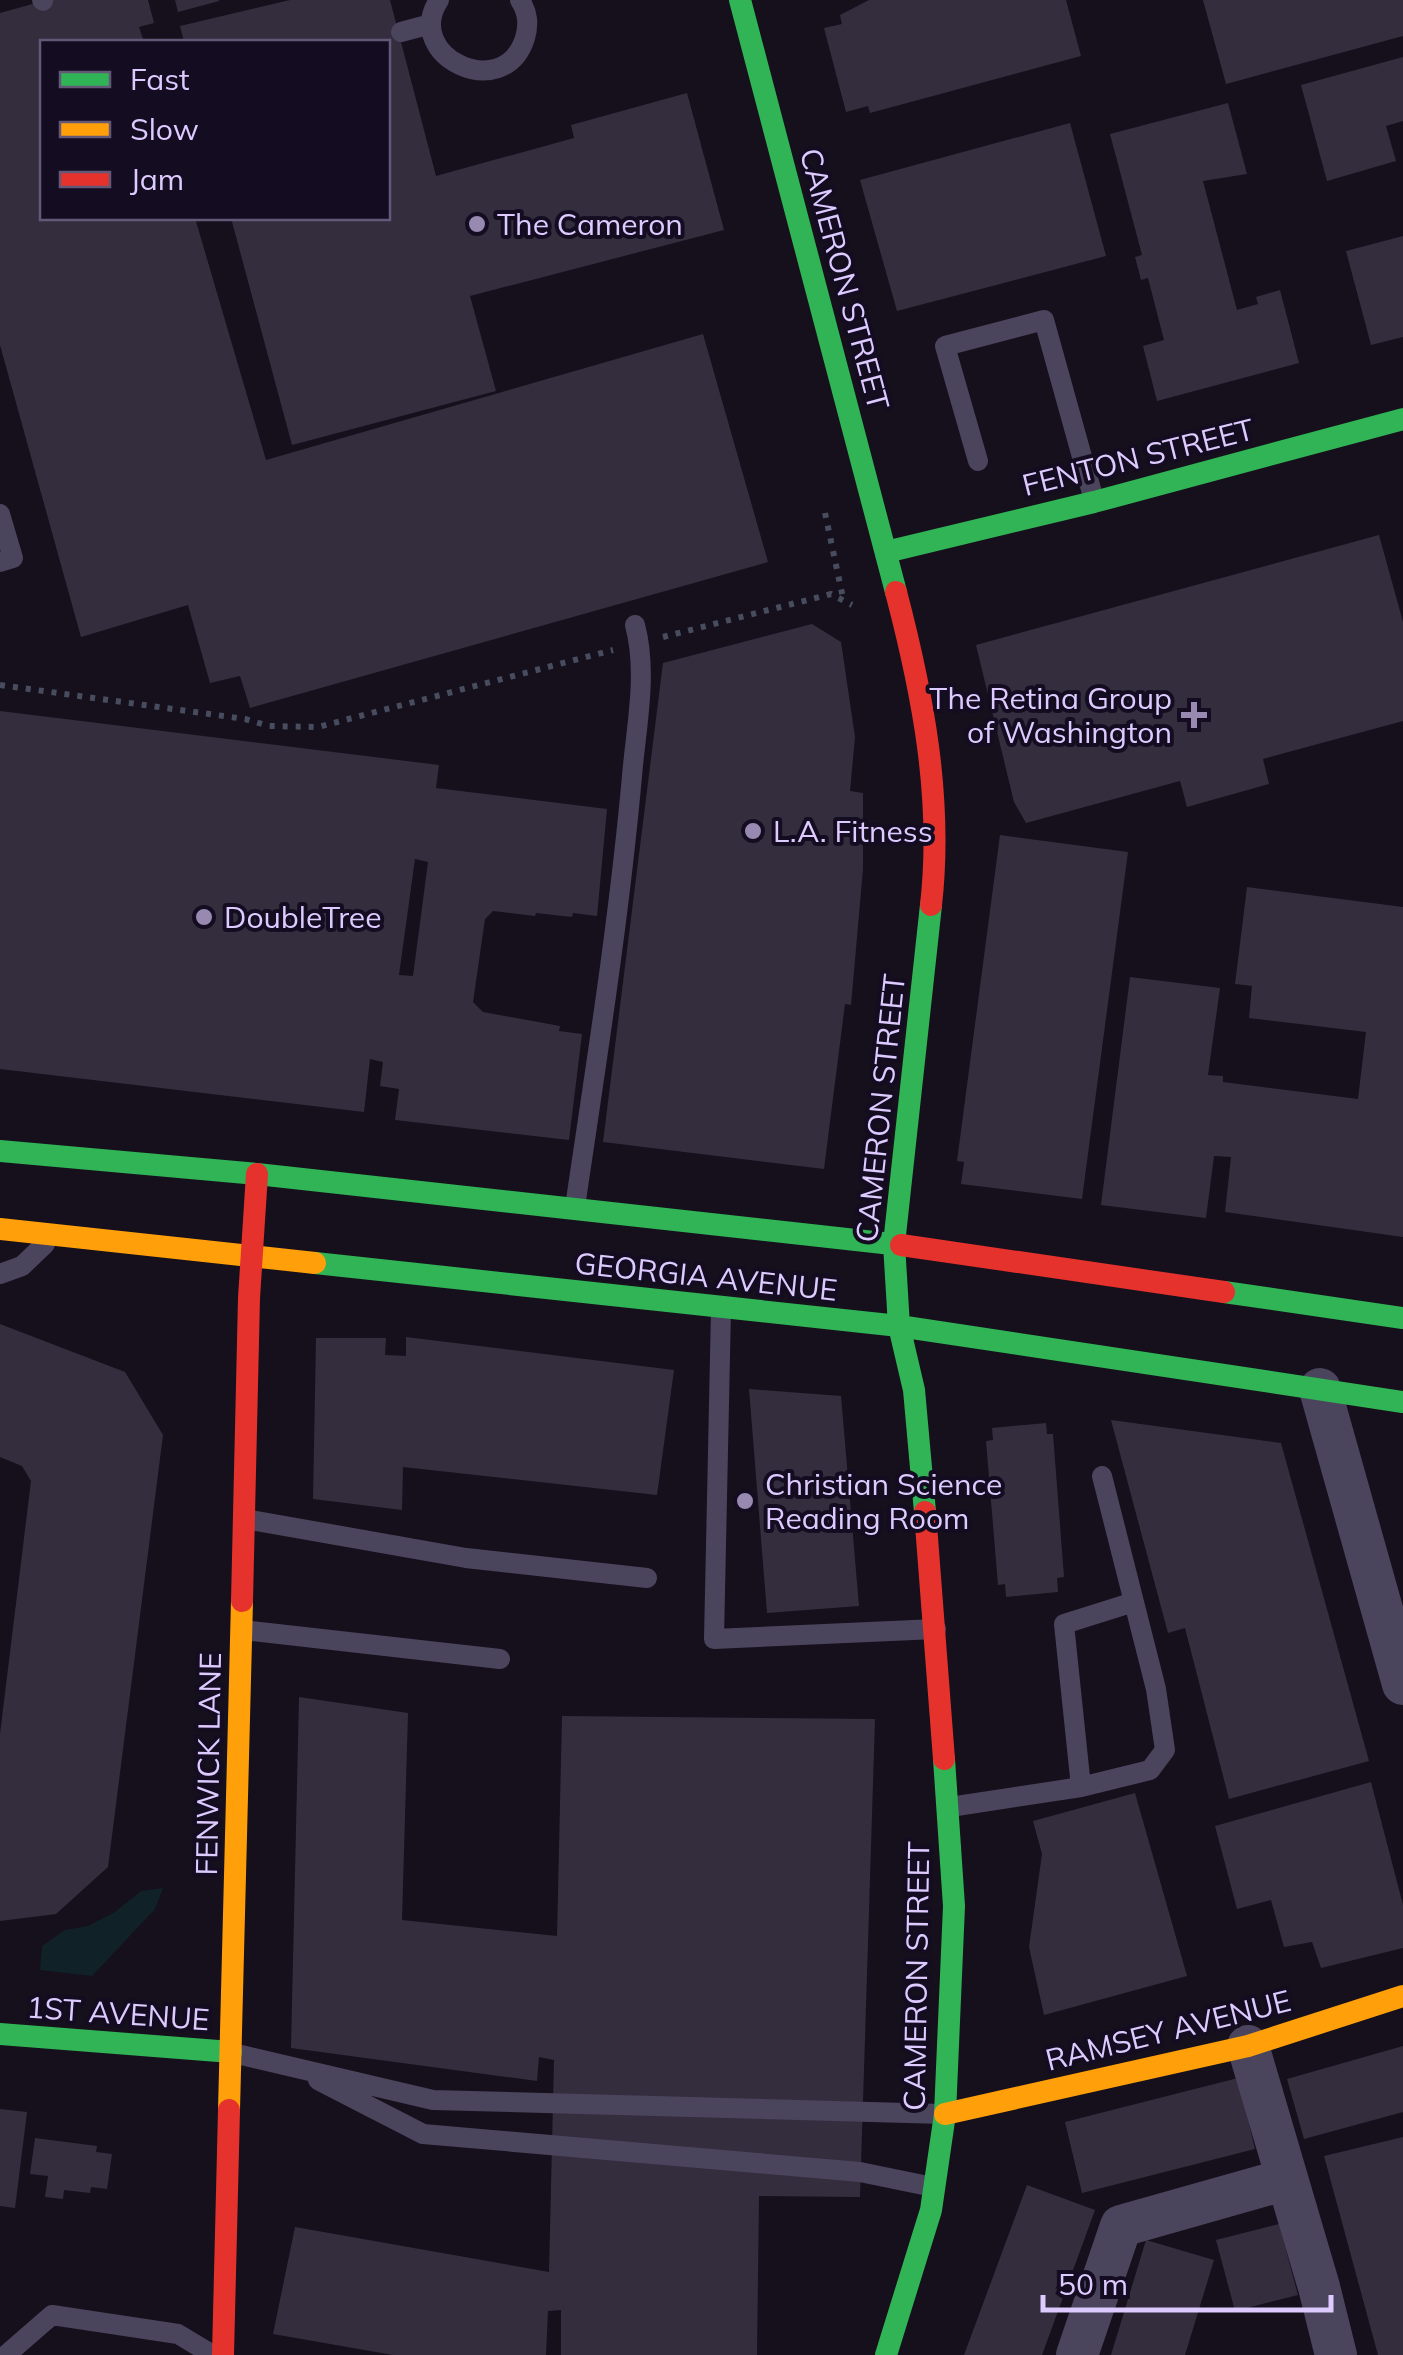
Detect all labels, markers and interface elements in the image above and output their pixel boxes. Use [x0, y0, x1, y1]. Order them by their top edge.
legend [40, 40, 390, 220]
text: Fast [130, 60, 190, 98]
text: Slow [130, 110, 199, 148]
street label: CAMERON STREET [792, 144, 898, 414]
text: Jam [130, 160, 184, 198]
place label: The Cameron [497, 205, 683, 243]
marker: The Cameron [466, 213, 488, 235]
street label: FENTON STREET [1018, 410, 1258, 504]
place label: The Retina Group of Washington [929, 679, 1172, 751]
marker: The Retina Group of Washington [1181, 702, 1207, 728]
place label: L.A. Fitness [773, 812, 933, 850]
marker: L.A. Fitness [742, 820, 764, 842]
place label: DoubleTree [224, 898, 381, 936]
marker: DoubleTree [193, 906, 215, 928]
street label: CAMERON STREET [847, 972, 913, 1244]
street label: GEORGIA AVENUE [573, 1243, 839, 1309]
place label: Christian Science Reading Room [765, 1465, 1002, 1537]
marker: Christian Science Reading Room [734, 1490, 756, 1512]
street label: FENWICK LANE [187, 1652, 229, 1876]
street label: CAMERON STREET [895, 1841, 937, 2111]
street label: RAMSEY AVENUE [1041, 1981, 1295, 2079]
street label: 1ST AVENUE [25, 1988, 211, 2038]
scale bar [1043, 2250, 1330, 2312]
text: 50 m [1058, 2265, 1128, 2303]

